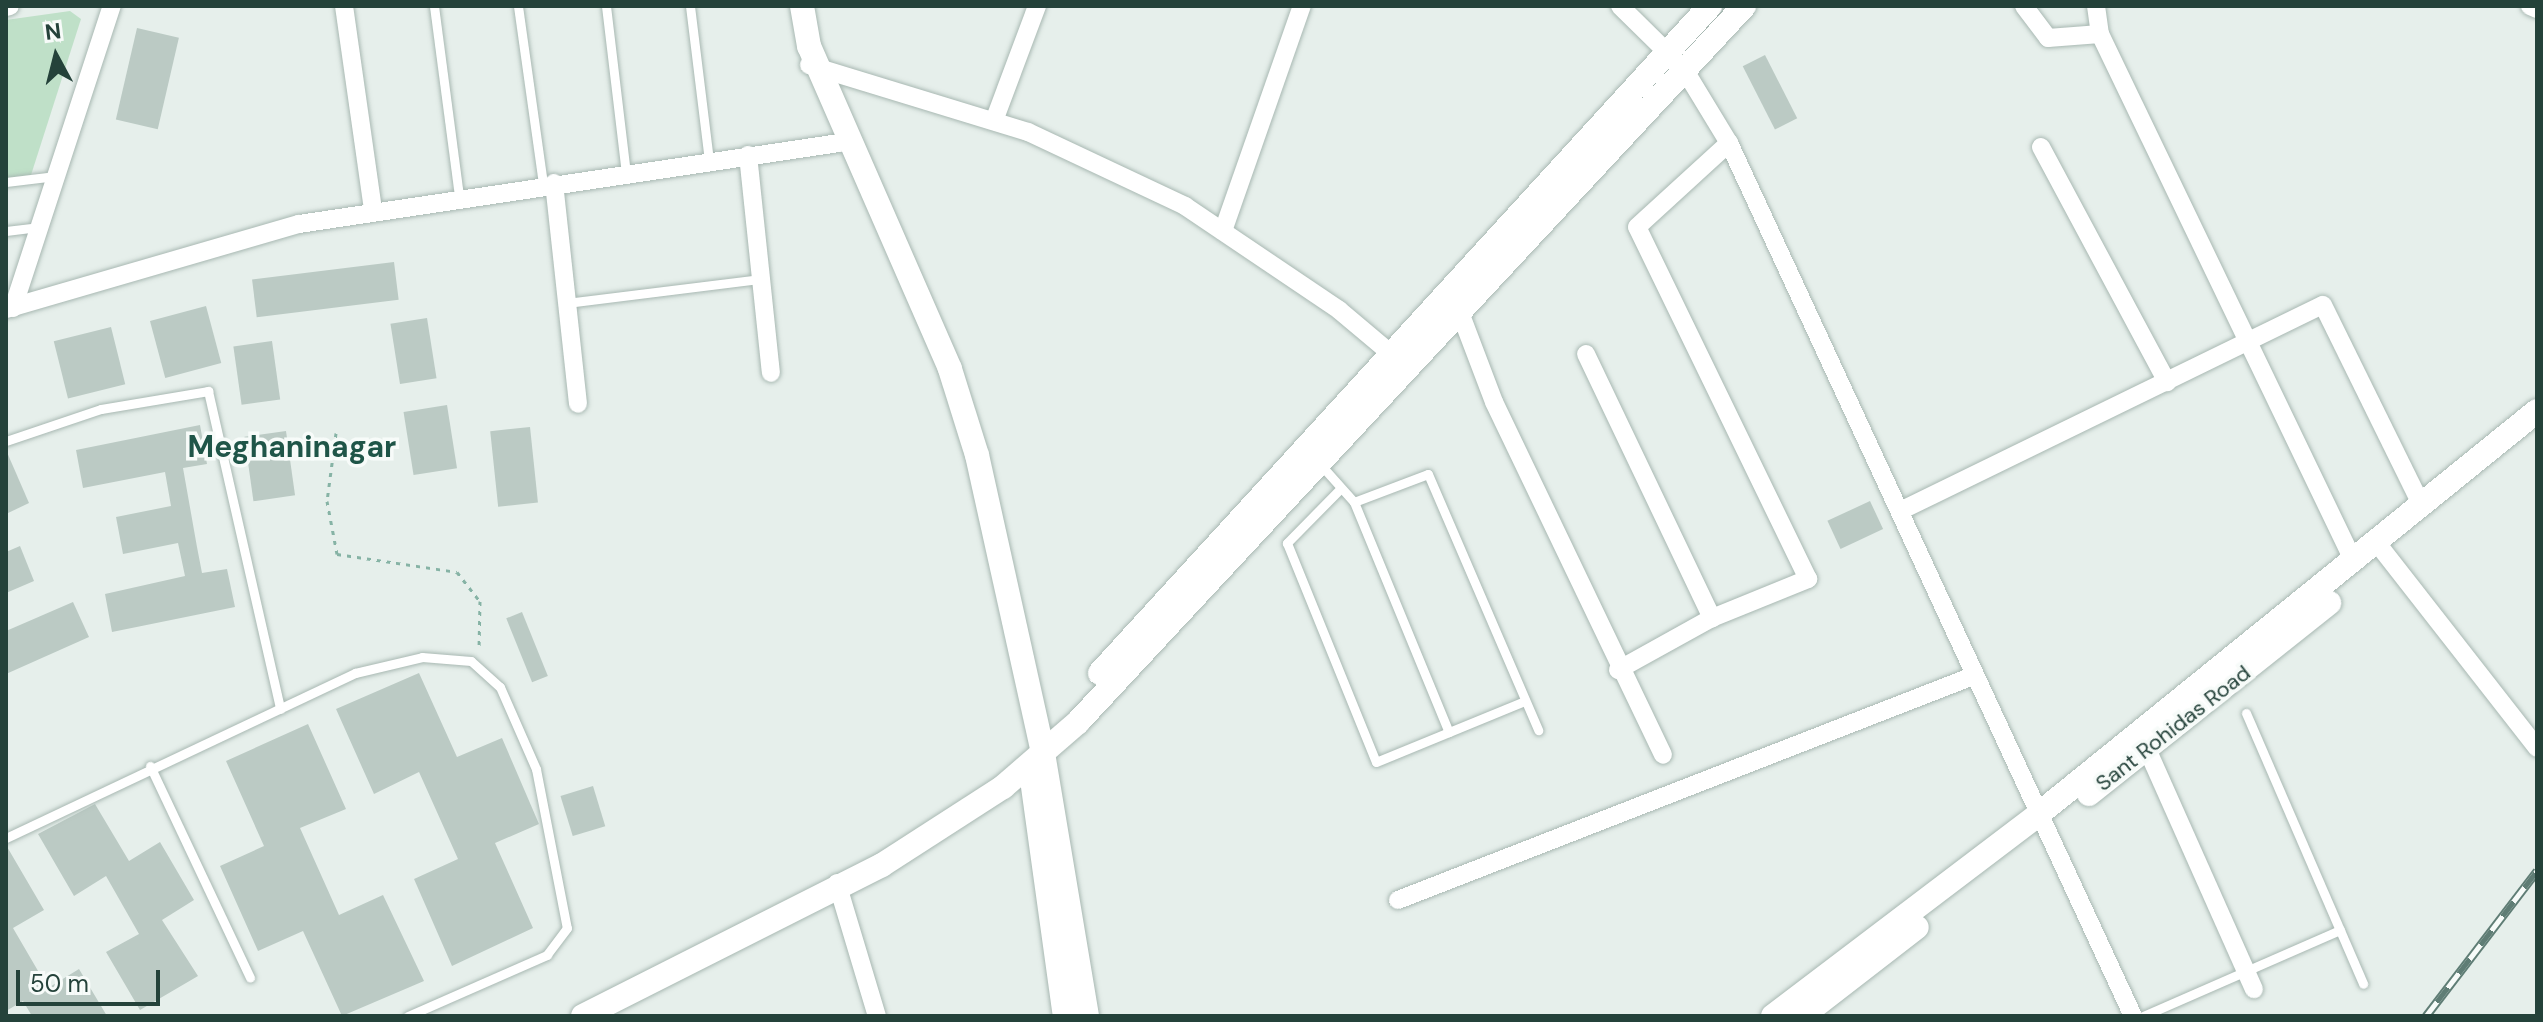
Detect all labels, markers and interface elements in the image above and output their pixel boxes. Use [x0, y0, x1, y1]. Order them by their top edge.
north arrow [16, 16, 96, 96]
text: N [43, 16, 63, 47]
district label: Meghaninagar [188, 429, 396, 465]
street label: Sant Rohidas Road [2090, 659, 2256, 797]
scale bar [20, 954, 164, 1004]
text: 50 m [30, 968, 89, 999]

